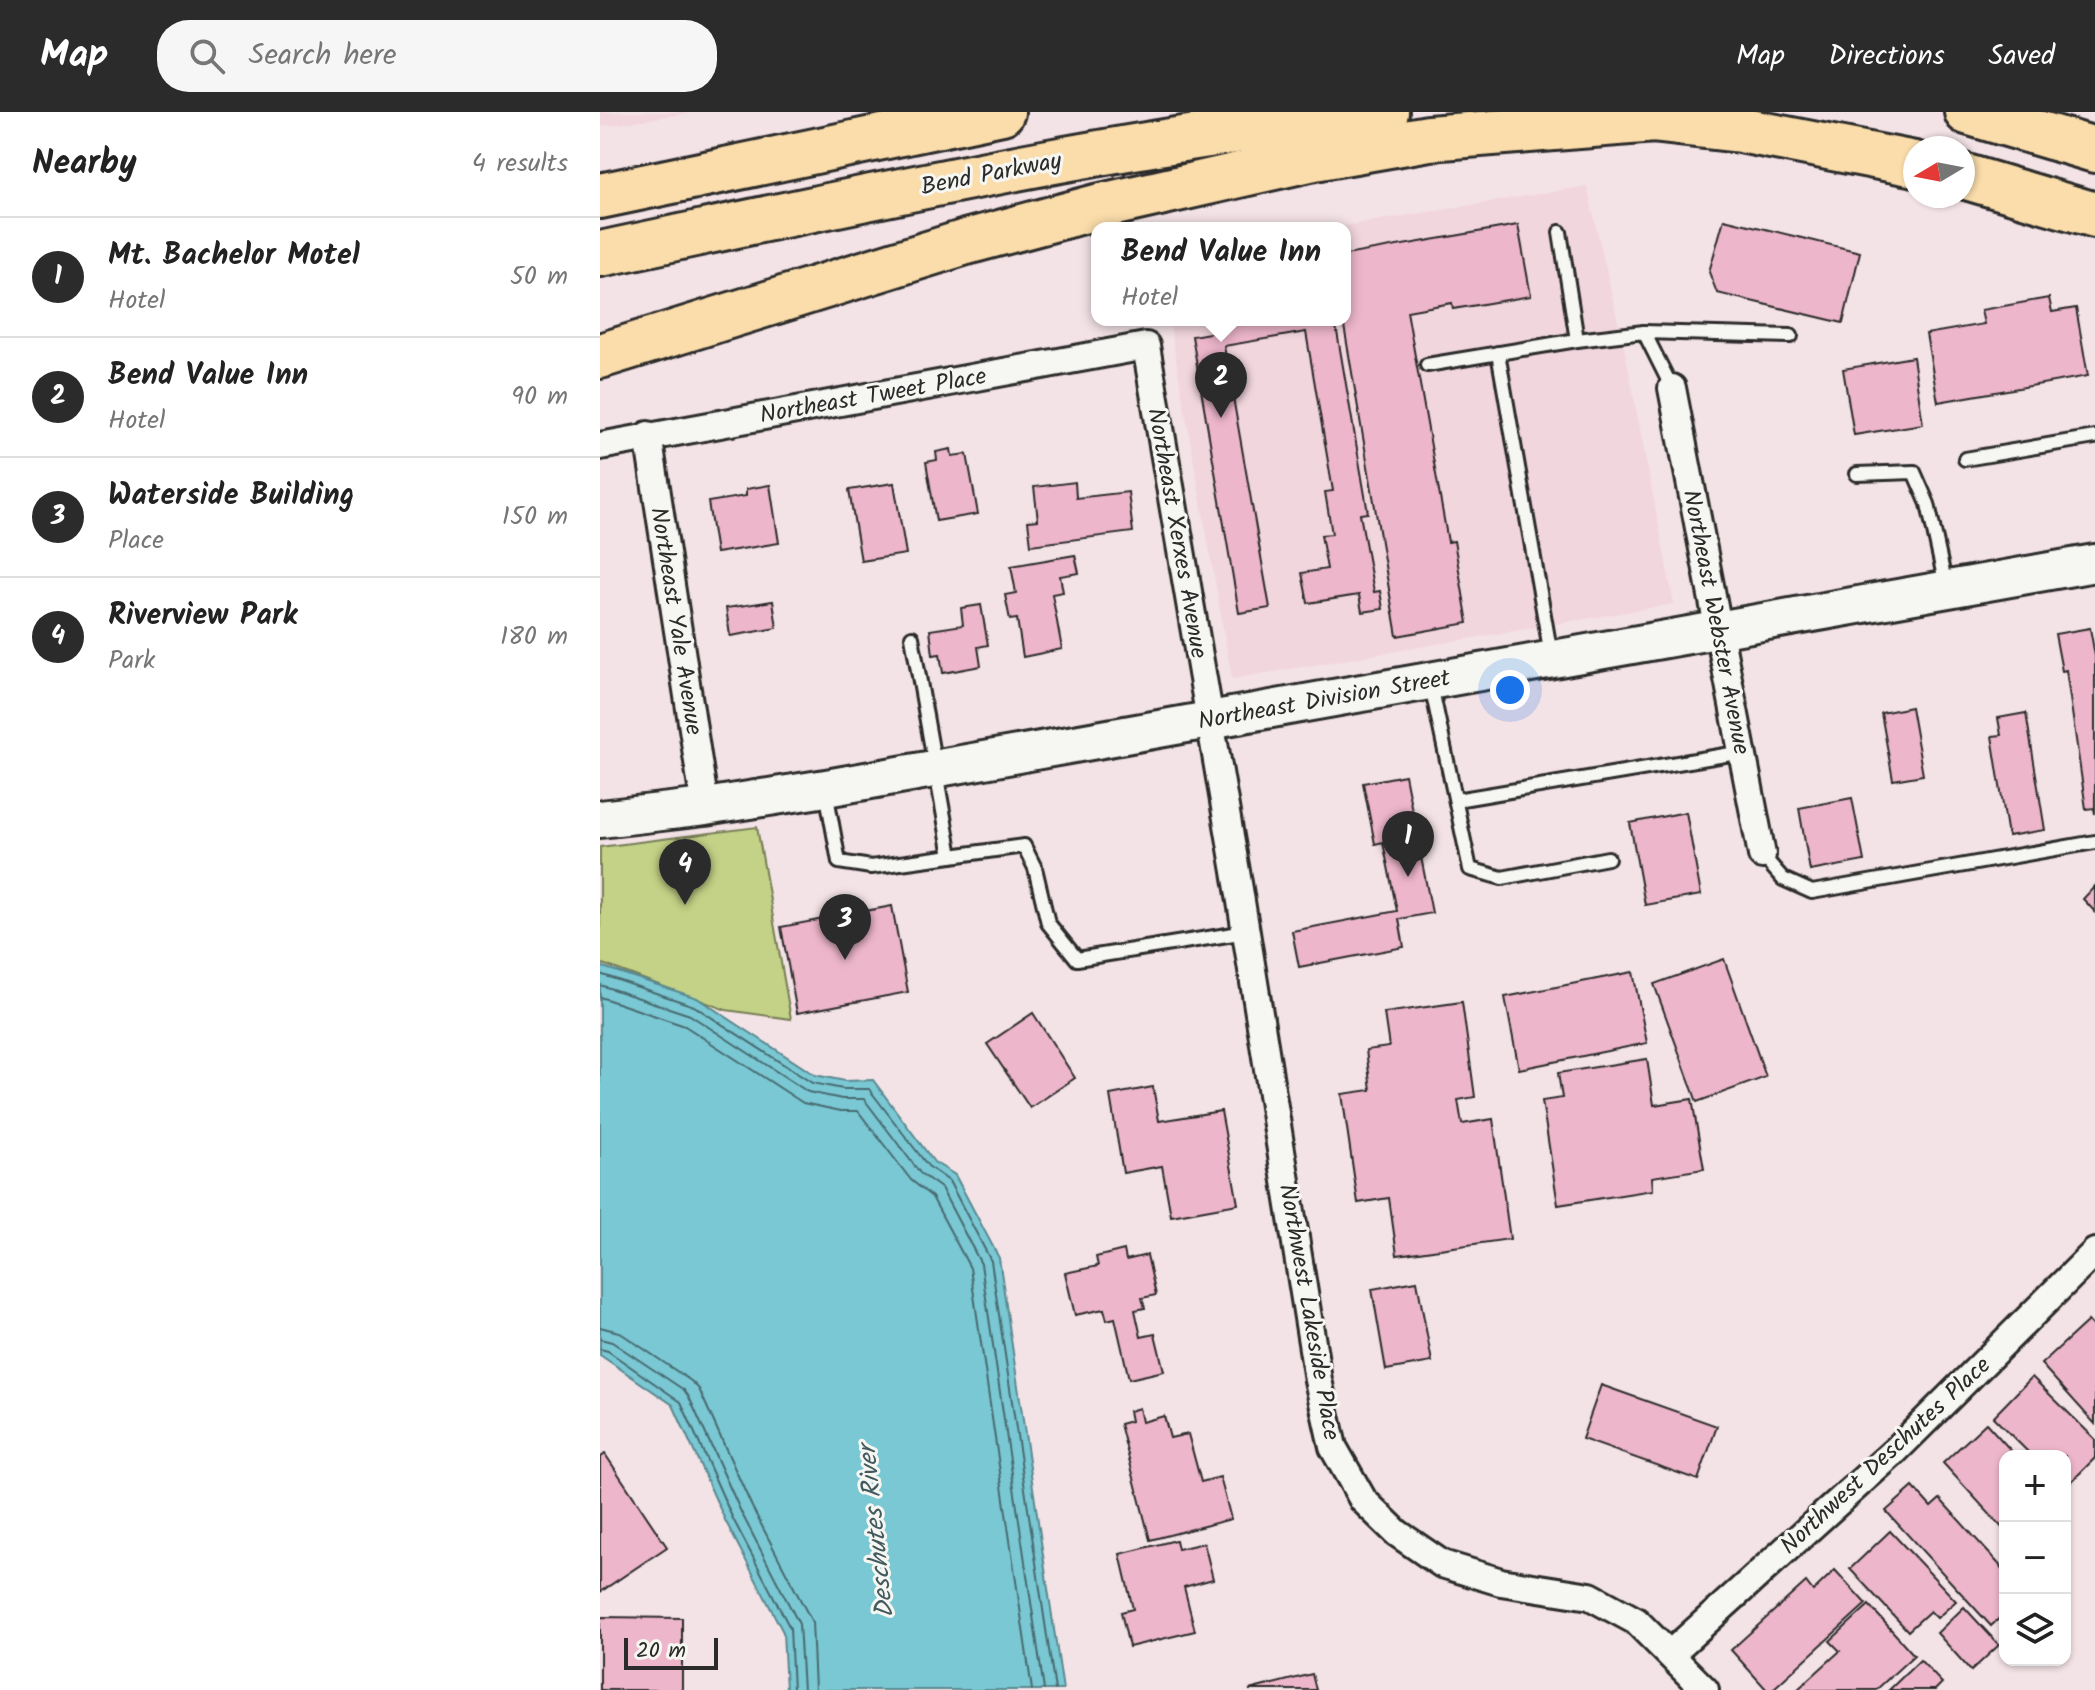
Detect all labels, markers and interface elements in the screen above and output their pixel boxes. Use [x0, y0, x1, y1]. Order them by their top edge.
search box [157, 20, 717, 92]
text: Map [40, 26, 109, 86]
text: Search here [249, 32, 396, 80]
icon: search [185, 34, 229, 78]
text: Map [1736, 34, 1785, 79]
text: Directions [1829, 34, 1945, 79]
text: Saved [1989, 34, 2055, 79]
north arrow [1903, 136, 1975, 208]
text: Nearby [32, 137, 137, 191]
street label: Bend Parkway [918, 142, 1066, 207]
text: 4 results [472, 143, 568, 185]
popup [1091, 222, 1351, 326]
text: Bend Value Inn [1121, 229, 1321, 277]
text: Mt. Bachelor Motel [108, 232, 360, 280]
text: 1 [54, 256, 62, 298]
text: 50 m [510, 256, 568, 298]
text: Hotel [1121, 277, 1178, 319]
text: Hotel [108, 280, 165, 322]
text: Bend Value Inn [108, 352, 308, 400]
pin: 2 [1195, 352, 1247, 418]
street label: Northeast Tweet Place [757, 357, 990, 436]
text: 2 [50, 376, 66, 418]
text: 90 m [511, 376, 568, 418]
text: Hotel [108, 400, 165, 442]
street label: Northeast Xerxes Avenue [1135, 405, 1218, 662]
text: Waterside Building [108, 472, 354, 520]
street label: Northeast Webster Avenue [1671, 486, 1760, 758]
text: 3 [51, 496, 65, 538]
text: 150 m [502, 496, 568, 538]
street label: Northeast Yale Avenue [638, 504, 713, 738]
text: Place [108, 520, 164, 562]
text: Riverview Park [108, 592, 297, 640]
text: 4 [51, 616, 65, 658]
text: 180 m [500, 616, 568, 658]
text: Park [108, 640, 155, 682]
street label: Northeast Division Street [1195, 659, 1454, 742]
your location [1490, 670, 1530, 710]
pin: 1 [1382, 811, 1434, 877]
pin: 4 [659, 839, 711, 905]
pin: 3 [819, 894, 871, 960]
street label: Northwest Lakeside Place [1267, 1181, 1350, 1444]
street label: Northwest Deschutes Place [1772, 1347, 2001, 1565]
water label: Deschutes River [846, 1438, 907, 1620]
map controls [1999, 1450, 2071, 1666]
button: + [1999, 1450, 2071, 1522]
button: − [1999, 1522, 2071, 1594]
button: layers [1999, 1594, 2071, 1666]
scale bar [624, 1634, 718, 1670]
text: 20 m [636, 1634, 686, 1669]

